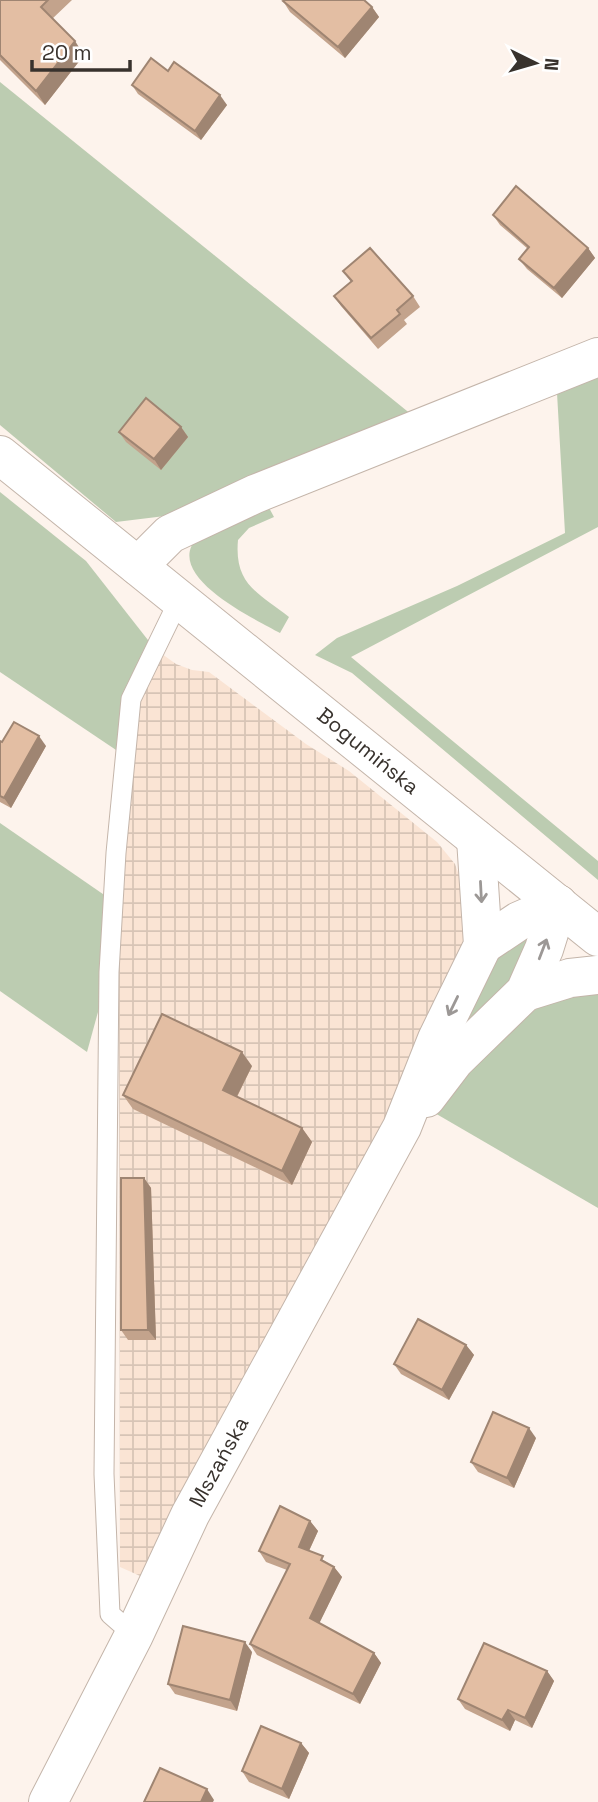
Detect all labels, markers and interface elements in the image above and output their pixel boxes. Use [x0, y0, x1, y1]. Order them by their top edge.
scale bar [32, 28, 130, 72]
north arrow [500, 28, 570, 98]
text: 20 m [42, 39, 92, 66]
text: N [538, 57, 564, 72]
street label: Bogumińska [312, 701, 425, 800]
one-way arrow [475, 880, 488, 903]
one-way arrow [538, 938, 551, 960]
one-way arrow [446, 995, 460, 1016]
street label: Mszańska [183, 1412, 254, 1512]

